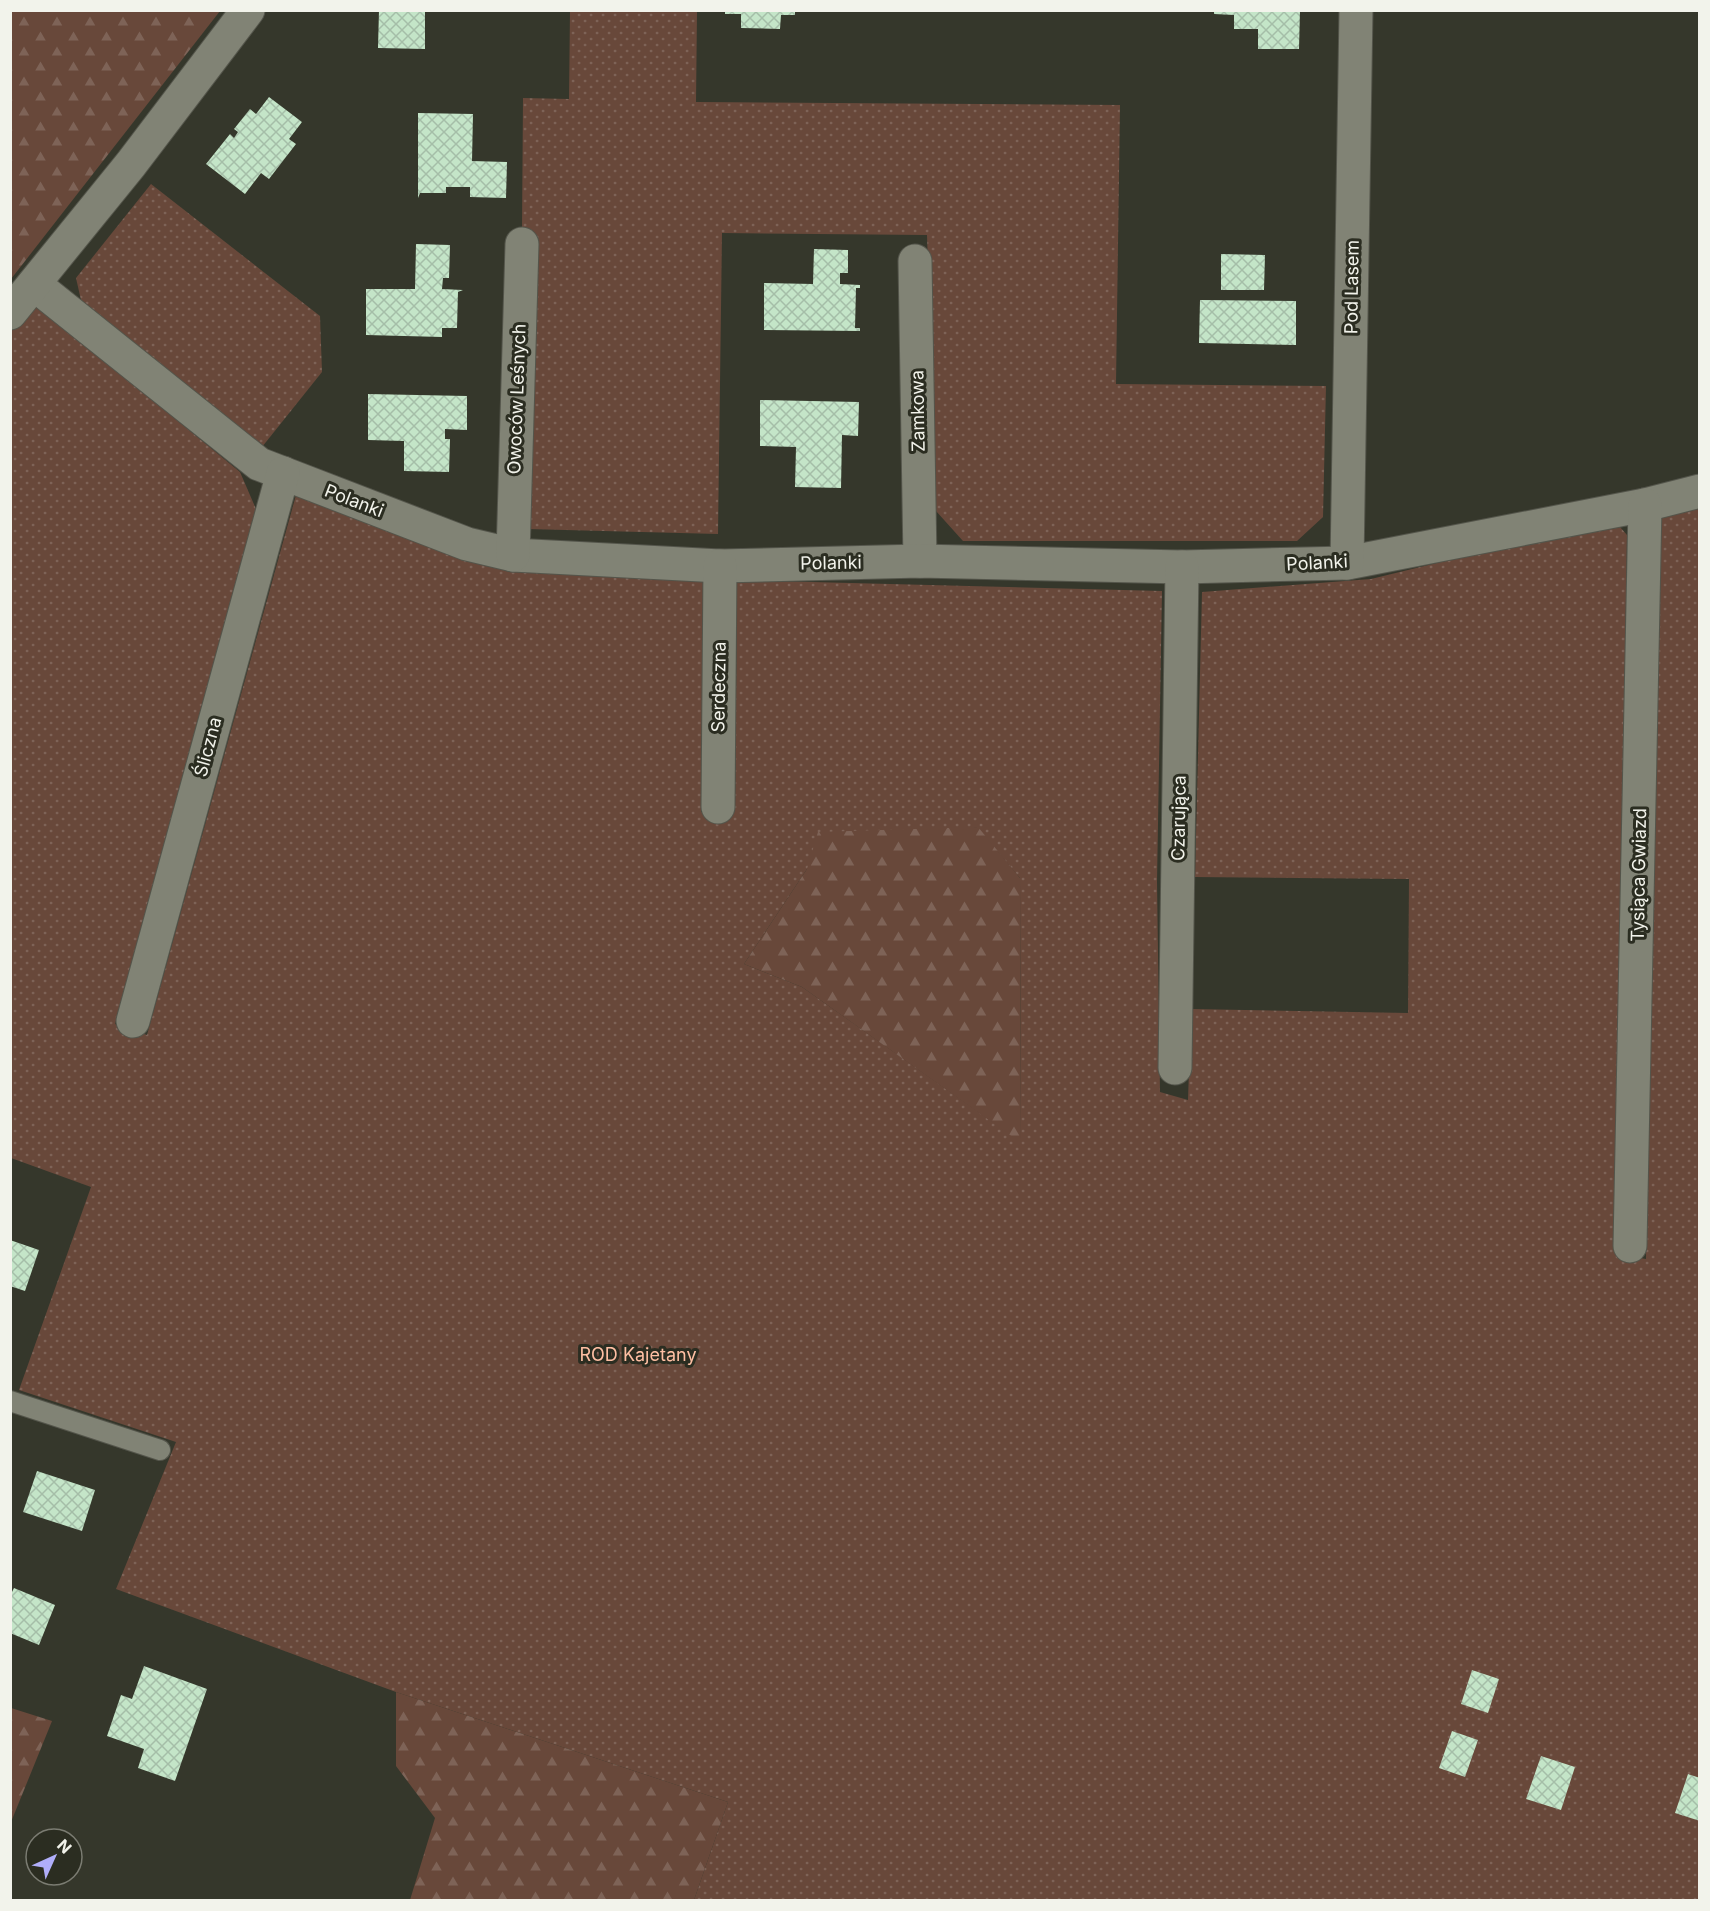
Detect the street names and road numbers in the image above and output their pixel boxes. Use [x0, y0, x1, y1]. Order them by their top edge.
street label: Pod Lasem [1340, 240, 1363, 334]
street label: Owoców Leśnych [503, 323, 530, 475]
street label: Zamkowa [906, 370, 929, 452]
street label: Polanki [322, 480, 387, 521]
street label: Polanki [1286, 550, 1348, 575]
street label: Polanki [800, 551, 862, 574]
street label: Serdeczna [707, 641, 730, 733]
street label: Śliczna [189, 714, 226, 779]
street label: Czarująca [1167, 775, 1190, 861]
street label: Tysiąca Gwiazd [1627, 808, 1650, 942]

